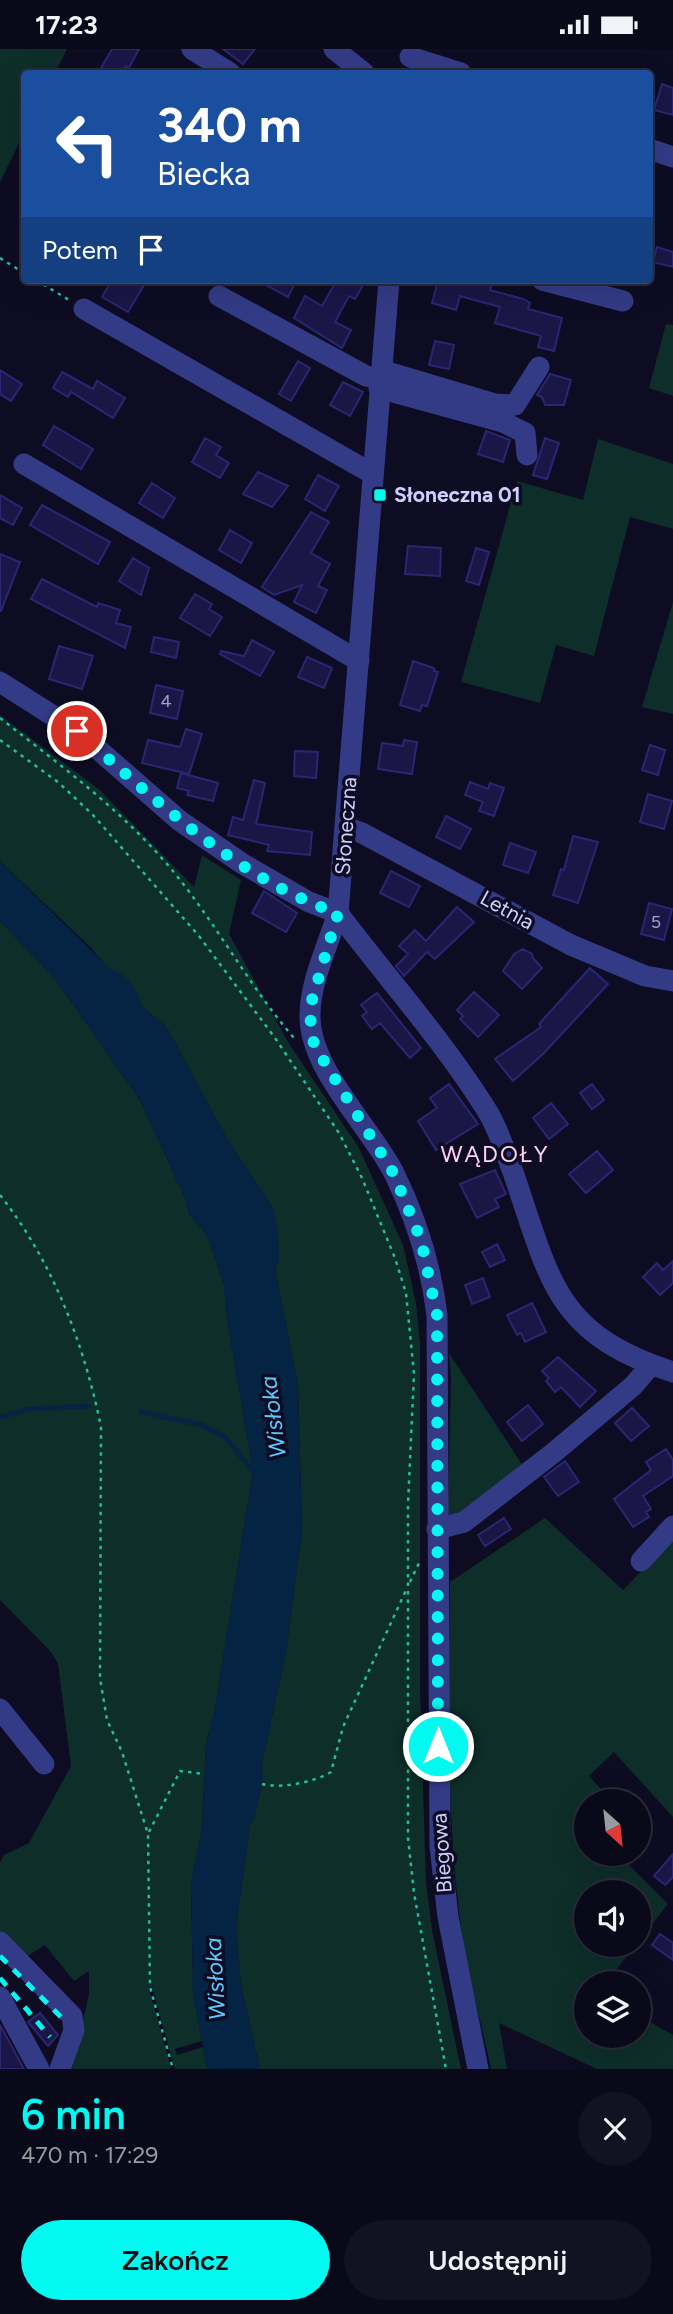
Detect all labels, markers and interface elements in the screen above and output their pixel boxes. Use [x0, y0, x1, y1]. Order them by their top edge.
text: 17:23 [35, 9, 98, 41]
text: 340 m [157, 95, 301, 154]
icon: left [42, 98, 133, 189]
text: Biecka [157, 155, 250, 193]
icon: arrive [132, 231, 170, 269]
text: Potem [42, 234, 118, 266]
place label: Słoneczna 01 [394, 482, 521, 507]
marker: Słoneczna 01 [372, 487, 388, 503]
house number: 4 [160, 690, 172, 712]
pin [47, 701, 107, 761]
icon: arrive [58, 712, 96, 750]
street label: Słoneczna [330, 776, 361, 876]
street label: Letnia [476, 885, 539, 934]
house number: 5 [651, 911, 661, 933]
district label: WĄDOŁY [440, 1140, 550, 1168]
water label: Wisłoka [254, 1374, 292, 1460]
position arrow [401, 1709, 475, 1783]
north arrow [574, 1789, 651, 1865]
map controls [574, 1789, 651, 2048]
street label: Biegowa [426, 1812, 457, 1894]
button: sound [574, 1880, 651, 1957]
water label: Wisłoka [199, 1937, 231, 2021]
button: layers [574, 1971, 651, 2048]
text: 6 min [21, 2089, 126, 2140]
button: close [578, 2092, 652, 2166]
text: 470 m · 17:29 [21, 2141, 158, 2169]
button: Zakończ [21, 2220, 330, 2300]
button: Udostępnij [344, 2220, 652, 2300]

